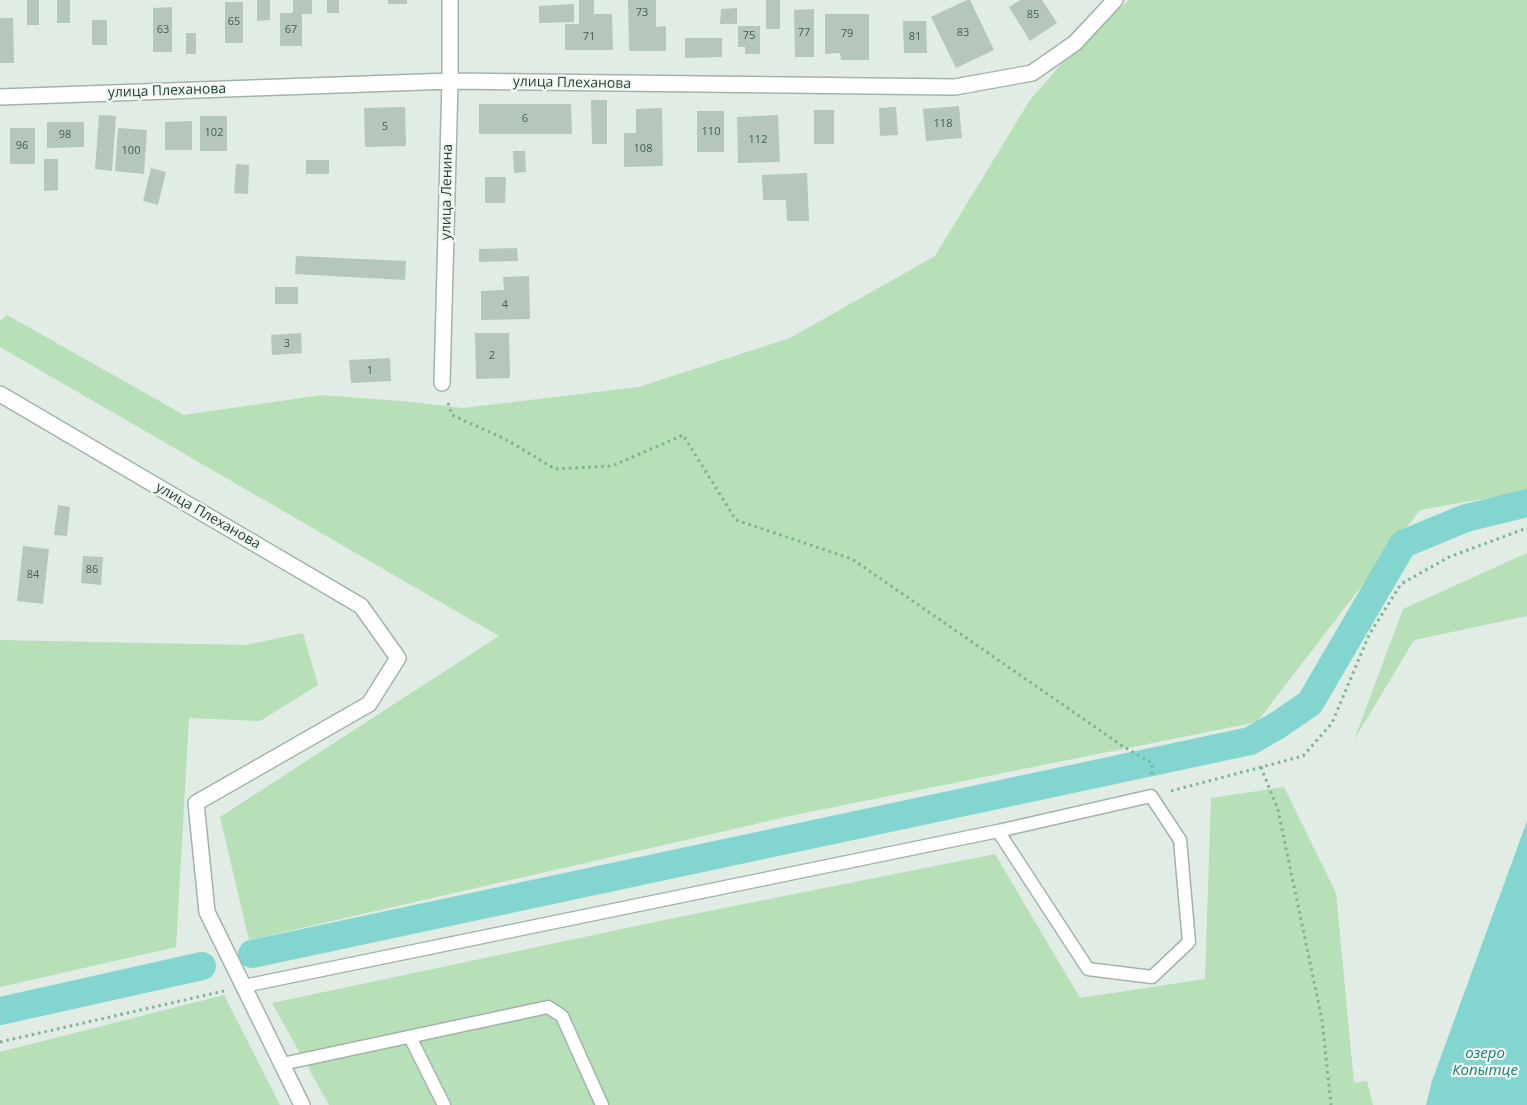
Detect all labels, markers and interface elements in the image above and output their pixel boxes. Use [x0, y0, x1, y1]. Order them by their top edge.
house number: 73 [636, 6, 648, 20]
house number: 85 [1027, 8, 1039, 22]
house number: 65 [228, 15, 240, 29]
house number: 63 [157, 23, 169, 37]
house number: 67 [285, 23, 297, 37]
house number: 77 [798, 26, 810, 40]
house number: 83 [957, 26, 969, 40]
house number: 79 [841, 27, 853, 41]
house number: 75 [743, 29, 755, 43]
house number: 71 [583, 30, 595, 44]
house number: 81 [909, 30, 921, 44]
street label: улица Плеханова [513, 74, 631, 92]
street label: улица Плеханова [108, 81, 226, 101]
house number: 6 [522, 112, 528, 126]
house number: 118 [934, 117, 952, 131]
house number: 5 [382, 120, 388, 134]
house number: 110 [702, 125, 720, 139]
house number: 102 [205, 126, 223, 140]
house number: 98 [59, 128, 71, 142]
house number: 112 [749, 133, 767, 147]
house number: 96 [16, 139, 28, 153]
house number: 108 [634, 142, 652, 156]
house number: 100 [122, 144, 140, 158]
street label: улица Ленина [438, 144, 456, 240]
house number: 4 [502, 298, 508, 312]
house number: 3 [284, 337, 290, 351]
house number: 2 [489, 349, 495, 363]
house number: 1 [367, 364, 373, 378]
street label: улица Плеханова [153, 479, 263, 553]
house number: 86 [86, 563, 98, 577]
house number: 84 [27, 568, 39, 582]
water label: озеро Копытце [1452, 1045, 1518, 1080]

